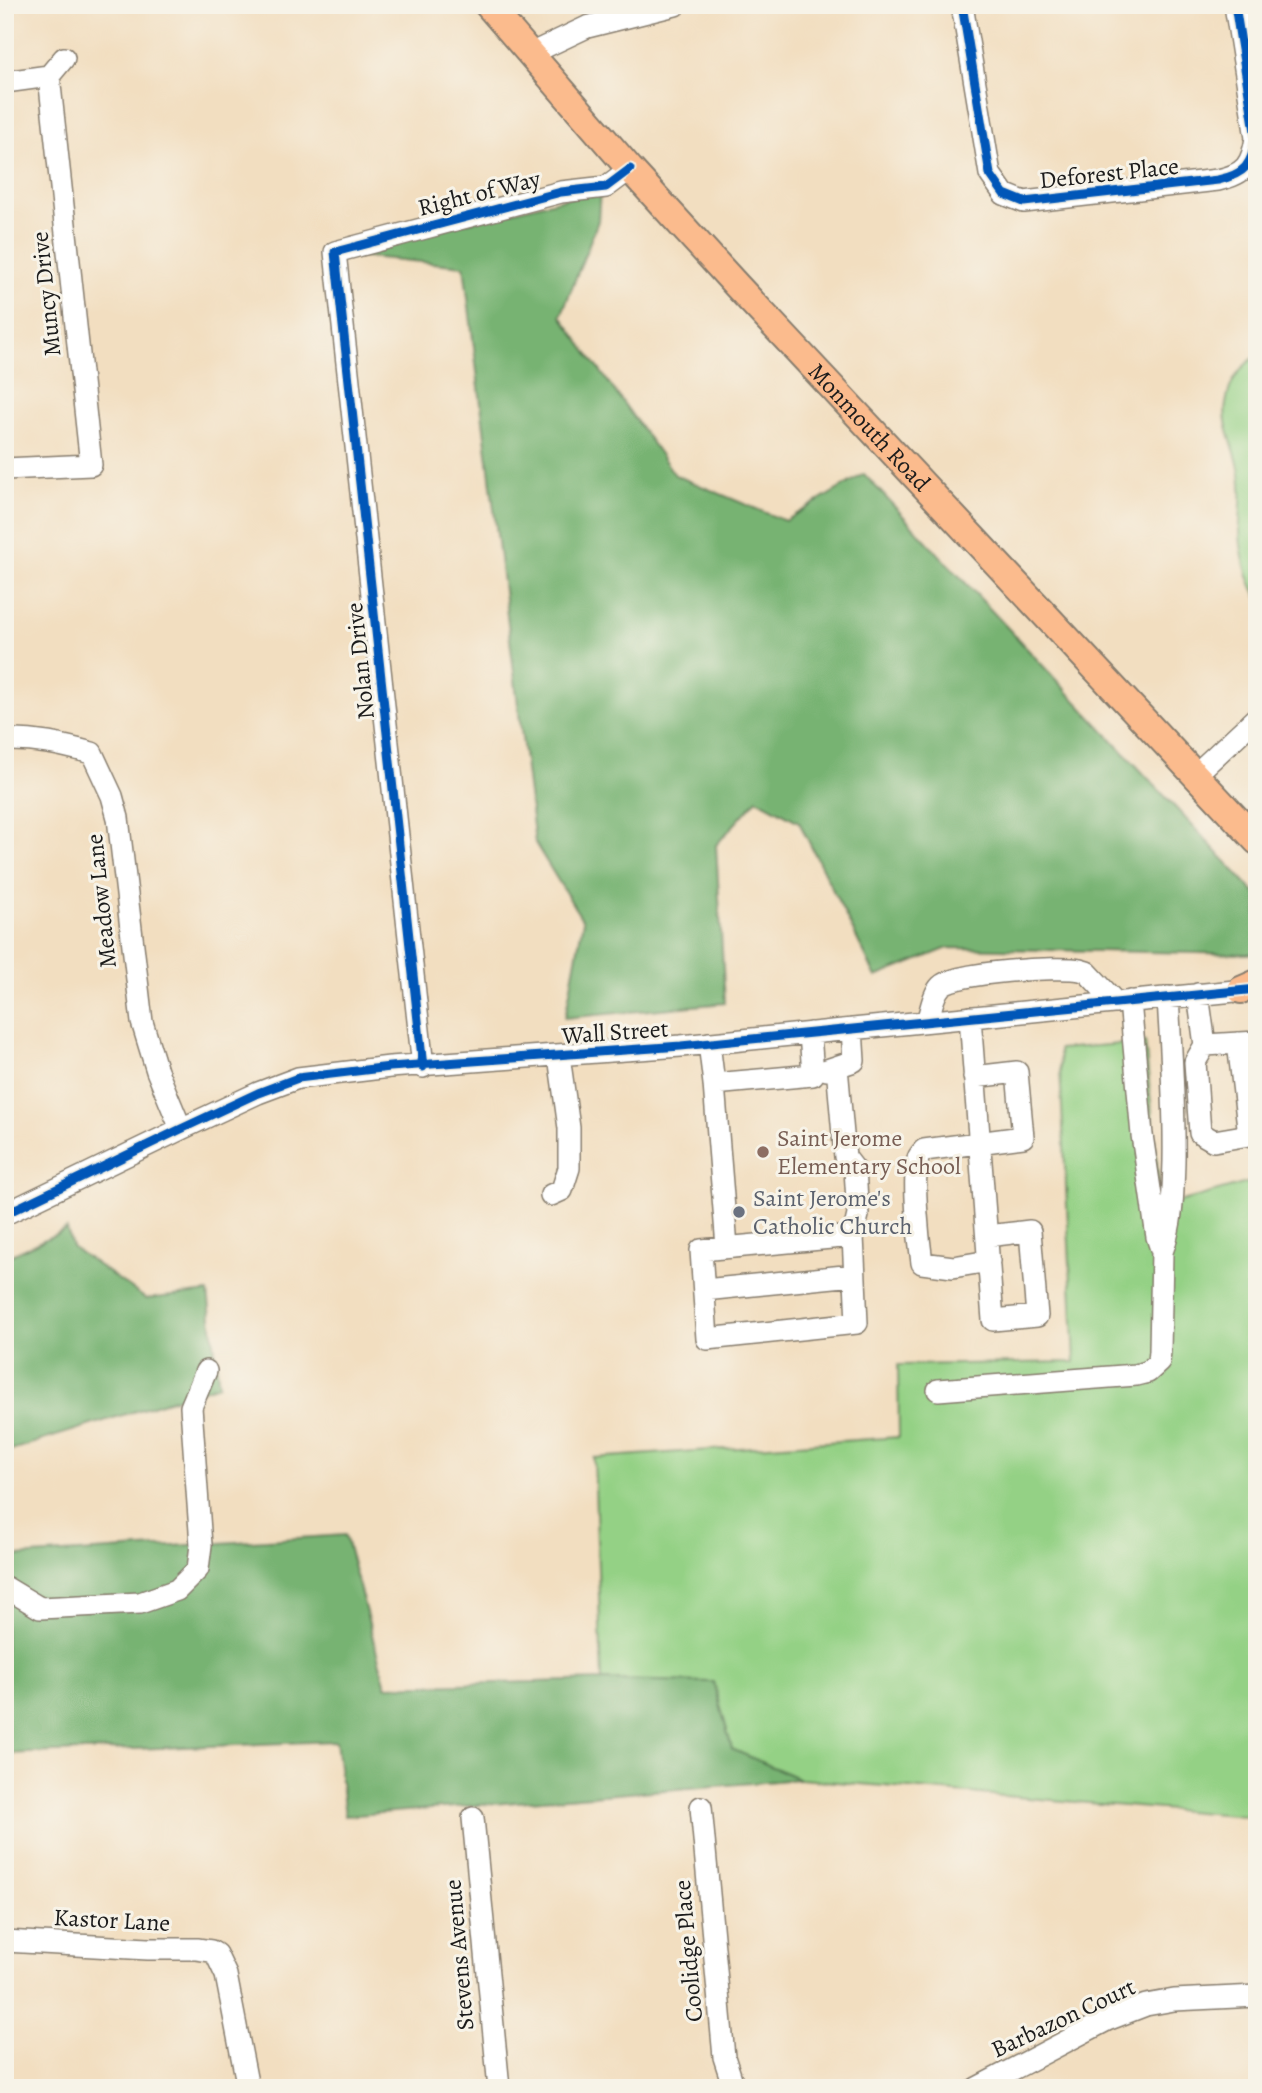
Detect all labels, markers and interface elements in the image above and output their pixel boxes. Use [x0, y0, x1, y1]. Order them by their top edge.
street label: Deforest Place [1038, 150, 1180, 196]
street label: Right of Way [414, 162, 544, 224]
street label: Muncy Drive [24, 230, 68, 358]
street label: Monmouth Road [801, 356, 938, 499]
street label: Nolan Drive [338, 601, 382, 721]
street label: Meadow Lane [78, 832, 124, 970]
street label: Wall Street [559, 1012, 670, 1052]
place label: Saint Jerome Elementary School [777, 1122, 961, 1182]
marker: Saint Jerome Elementary School [755, 1144, 771, 1160]
place label: Saint Jerome's Catholic Church [753, 1182, 912, 1242]
marker: Saint Jerome's Catholic Church [731, 1204, 747, 1220]
street label: Stevens Avenue [436, 1878, 482, 2032]
street label: Coolidge Place [666, 1879, 710, 2023]
street label: Kastor Lane [53, 1901, 171, 1939]
street label: Barbazon Court [986, 1971, 1140, 2065]

